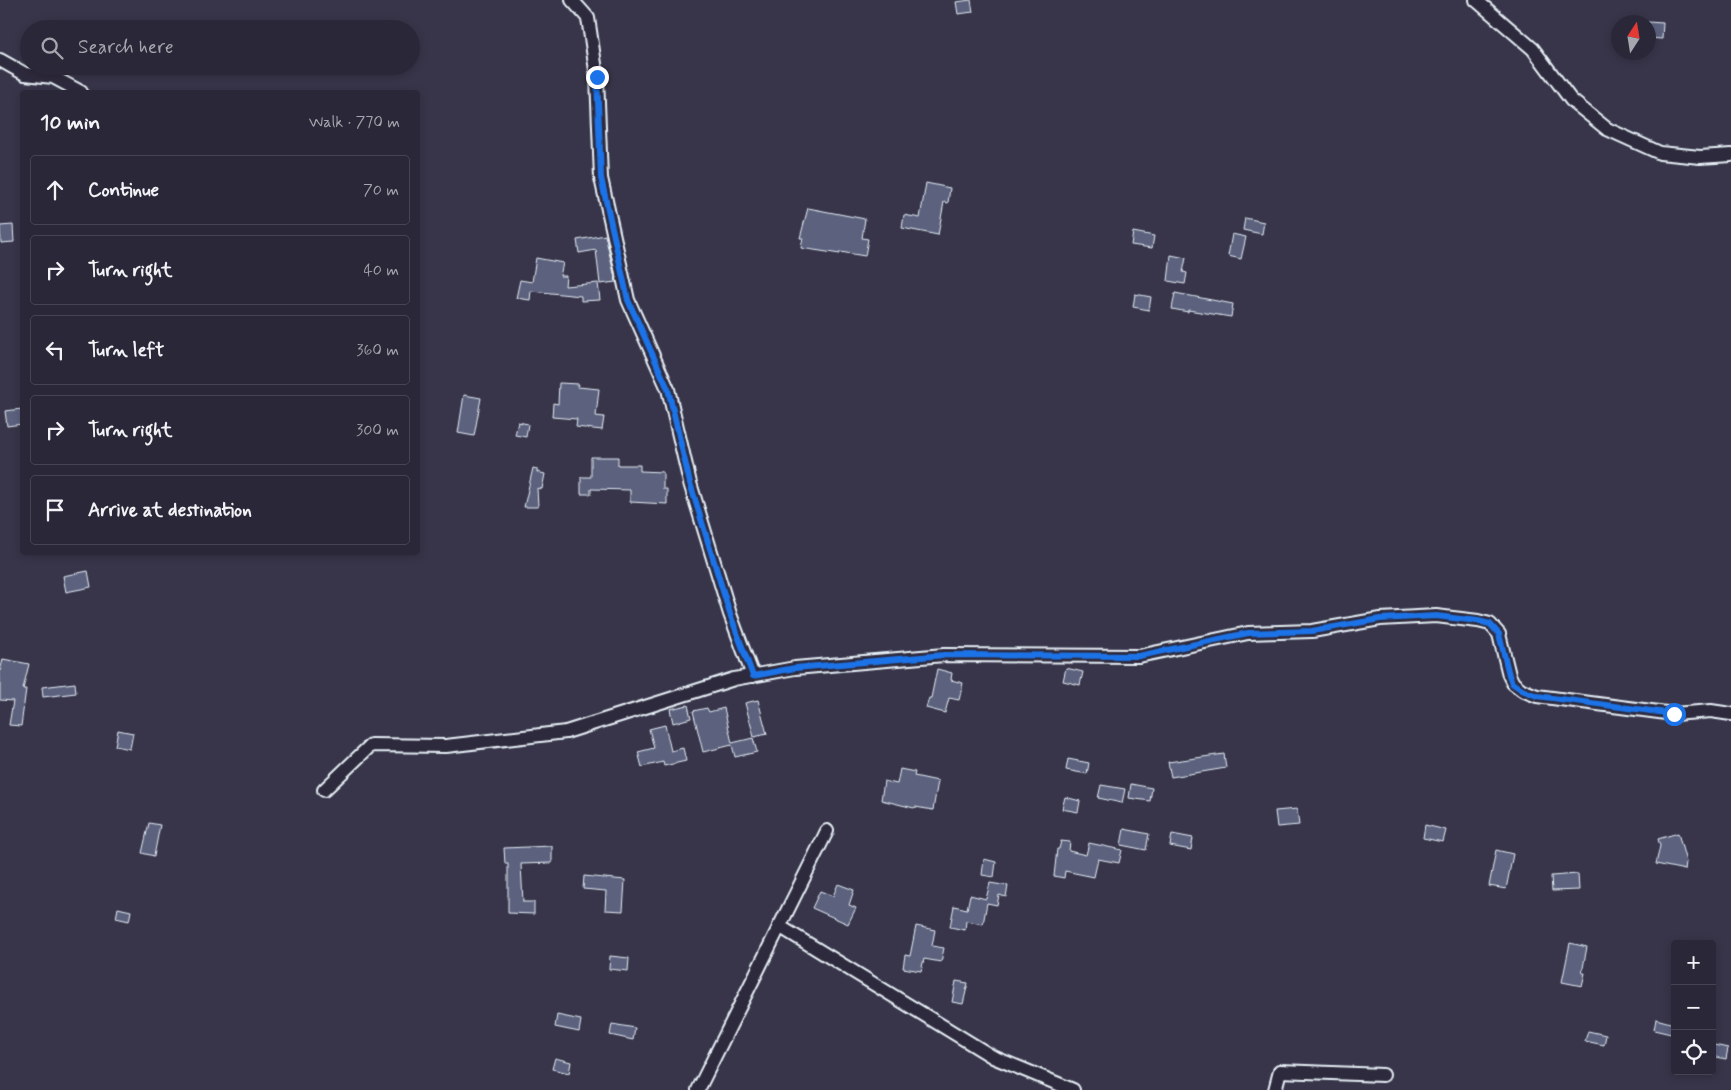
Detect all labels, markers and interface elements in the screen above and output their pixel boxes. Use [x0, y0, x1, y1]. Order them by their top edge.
north arrow [1611, 15, 1656, 60]
search box [20, 20, 420, 75]
icon: search [38, 34, 66, 62]
text: Search here [78, 35, 174, 60]
route end [586, 66, 609, 89]
text: 10 min [40, 109, 100, 137]
text: Walk · 770 m [309, 112, 400, 133]
icon: ahead [41, 176, 69, 204]
text: Continue [88, 178, 159, 203]
text: 70 m [363, 180, 399, 201]
icon: right [41, 256, 69, 284]
text: Turn right [88, 258, 172, 283]
text: 40 m [363, 260, 399, 281]
icon: left [41, 336, 69, 364]
text: Turn left [88, 338, 164, 363]
text: 360 m [356, 340, 399, 361]
icon: right [41, 416, 69, 444]
text: Turn right [88, 418, 172, 443]
text: 300 m [356, 420, 399, 441]
icon: arrive [41, 496, 69, 524]
text: Arrive at destination [88, 498, 252, 523]
route start [1663, 703, 1686, 726]
map controls [1671, 940, 1716, 1075]
button: + [1671, 940, 1716, 985]
button: − [1671, 985, 1716, 1030]
button: locate [1671, 1030, 1716, 1075]

